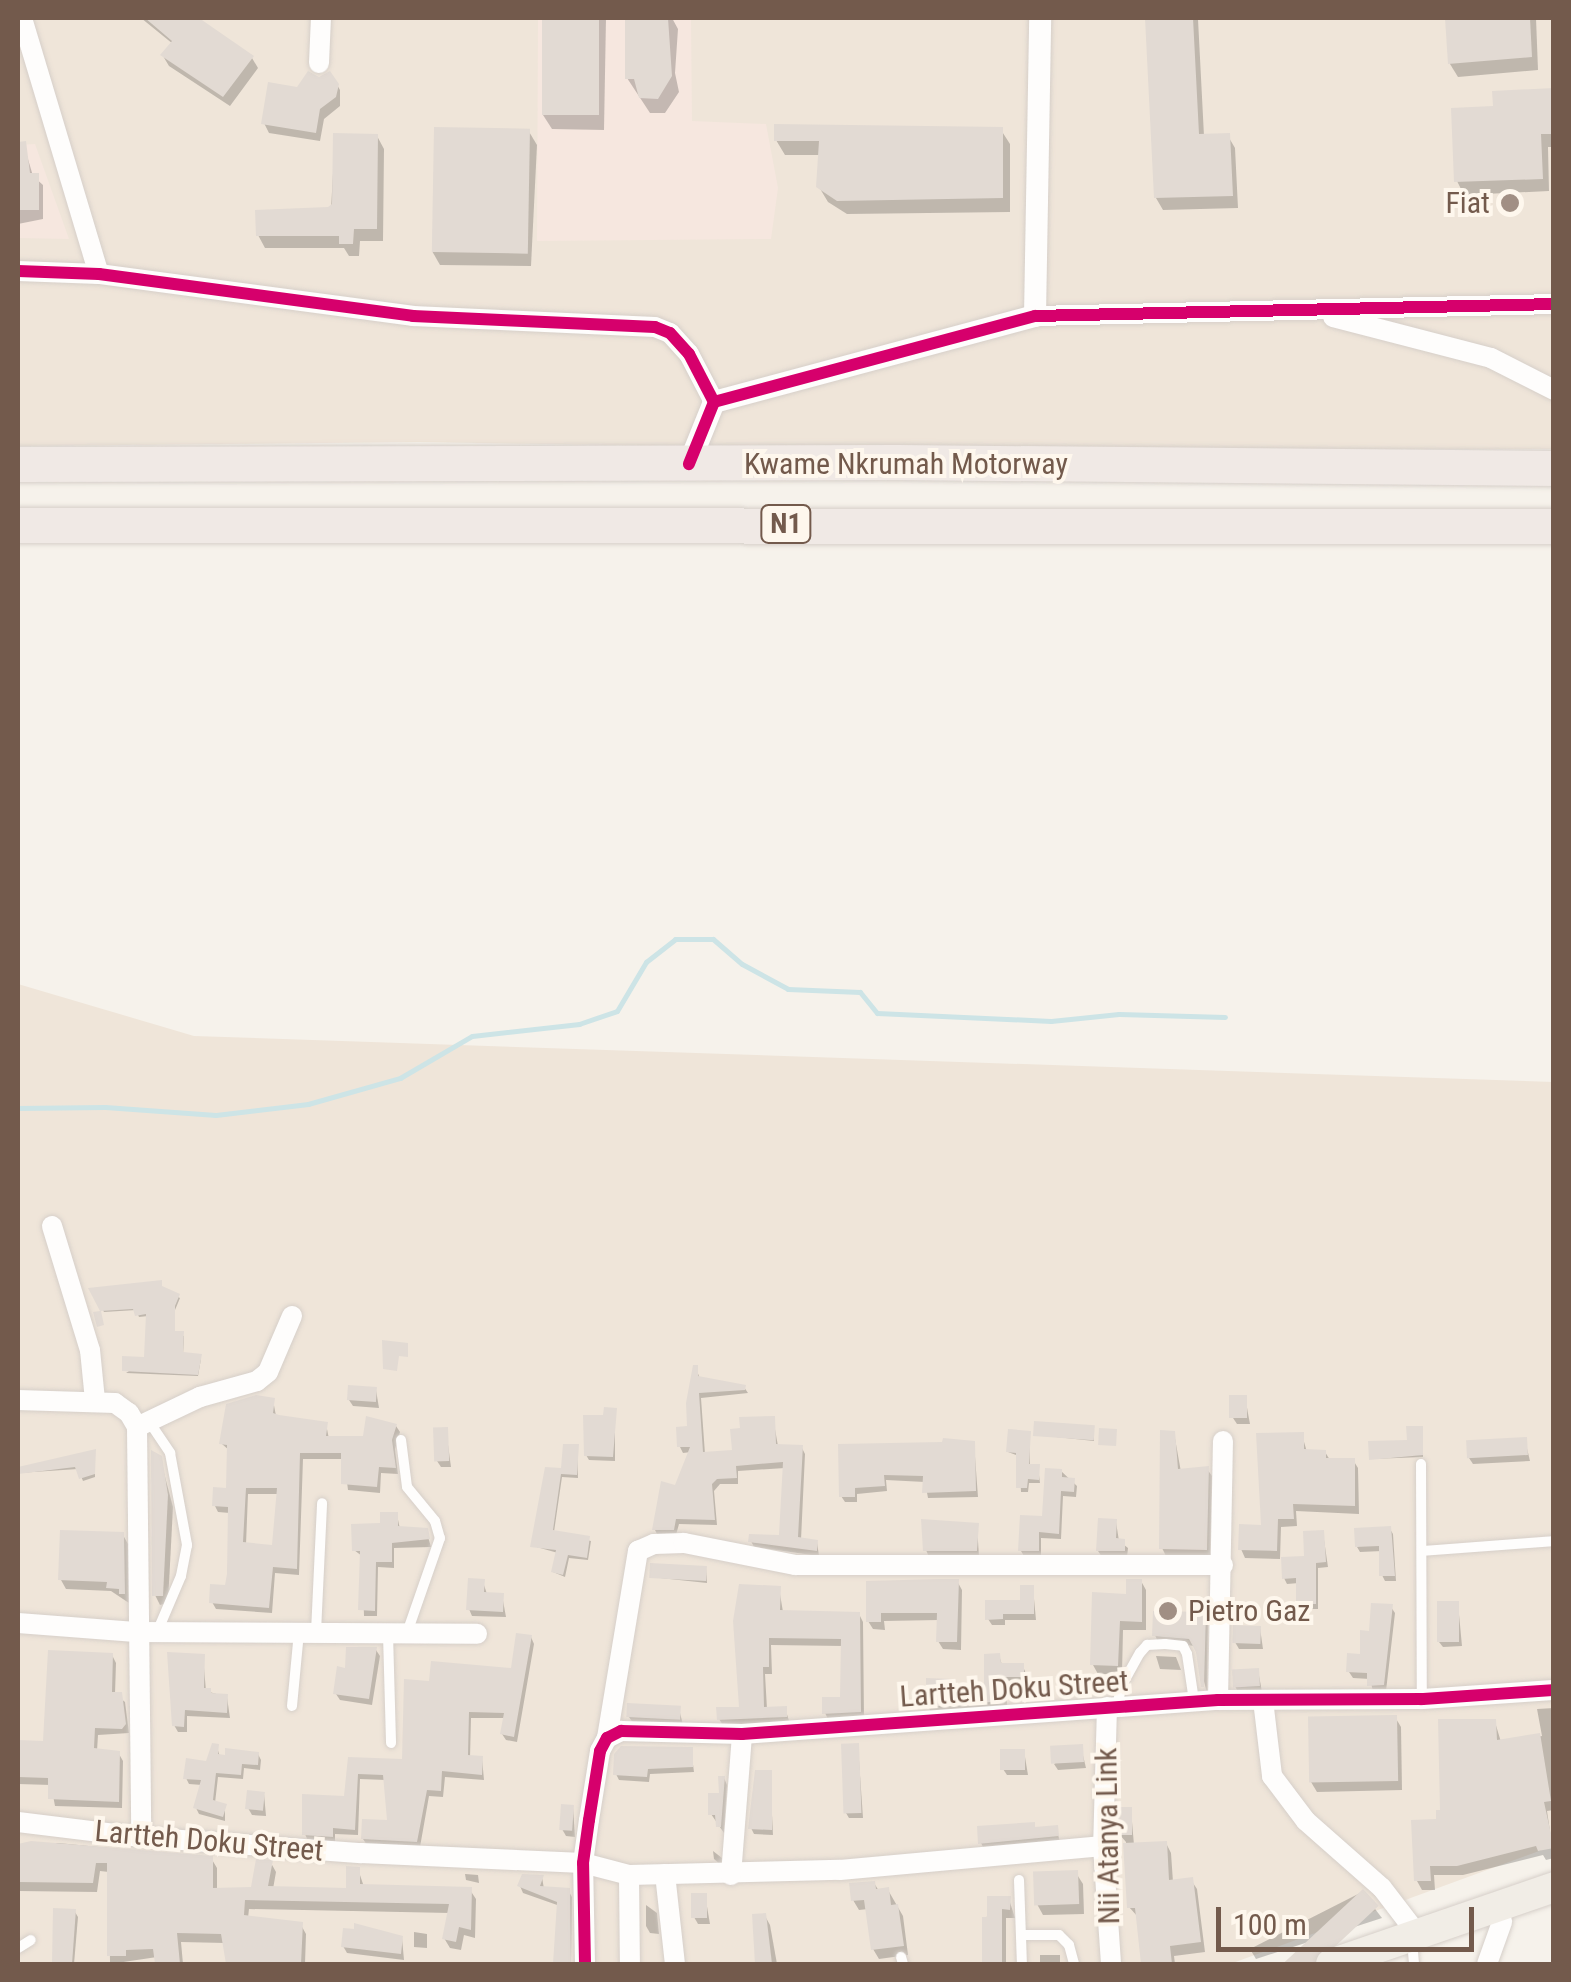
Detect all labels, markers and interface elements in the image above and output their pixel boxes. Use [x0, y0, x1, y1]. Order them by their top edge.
place label: Fiat [1445, 185, 1490, 221]
marker: Fiat [1499, 192, 1521, 214]
street label: Kwame Nkrumah Motorway [744, 446, 1068, 482]
road number: N1 [758, 501, 814, 547]
place label: Pietro Gaz [1188, 1593, 1311, 1629]
marker: Pietro Gaz [1157, 1600, 1179, 1622]
street label: Lartteh Doku Street [898, 1663, 1130, 1715]
street label: Nii Atanya Link [1088, 1747, 1128, 1925]
street label: Lartteh Doku Street [93, 1813, 325, 1869]
scale bar [1221, 1887, 1478, 1949]
text: 100 m [1233, 1907, 1307, 1942]

